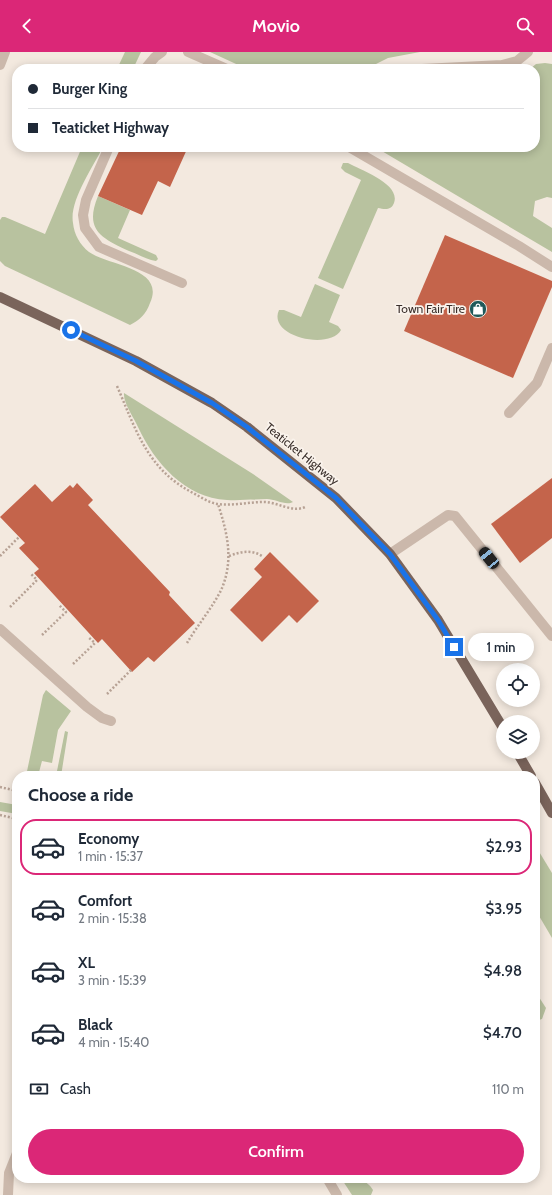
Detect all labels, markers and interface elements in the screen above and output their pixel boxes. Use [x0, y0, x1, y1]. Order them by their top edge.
icon: back [16, 15, 38, 37]
text: Movio [252, 15, 300, 37]
icon: search [514, 15, 536, 37]
text: Burger King [52, 80, 127, 98]
text: Teaticket Highway [52, 119, 169, 137]
shop icon: Town Fair Tire [468, 299, 488, 319]
place label: Town Fair Tire [396, 301, 465, 316]
route start [62, 321, 80, 339]
street label: Teaticket Highway [262, 419, 342, 488]
car [477, 545, 501, 571]
callout: 1 min [468, 633, 534, 661]
route end [445, 638, 463, 656]
text: 1 min [486, 639, 516, 655]
map controls [496, 663, 540, 759]
button: locate [496, 663, 540, 707]
button: layers [496, 715, 540, 759]
text: Choose a ride [28, 784, 133, 806]
icon: car [30, 829, 66, 865]
text: Economy [78, 830, 139, 848]
text: $2.93 [486, 838, 522, 856]
text: 1 min · 15:37 [78, 848, 143, 864]
icon: car [30, 891, 66, 927]
text: Comfort [78, 892, 132, 910]
text: $3.95 [486, 900, 522, 918]
text: 2 min · 15:38 [78, 910, 147, 926]
icon: car [30, 953, 66, 989]
text: XL [78, 954, 95, 972]
text: $4.98 [484, 962, 522, 980]
text: 3 min · 15:39 [78, 972, 147, 988]
icon: car [30, 1015, 66, 1051]
text: Black [78, 1016, 113, 1034]
text: $4.70 [483, 1024, 522, 1042]
text: 4 min · 15:40 [78, 1034, 149, 1050]
icon: cash [28, 1078, 50, 1100]
text: Cash [60, 1080, 91, 1098]
text: 110 m [492, 1081, 524, 1097]
button: Confirm [28, 1129, 524, 1175]

